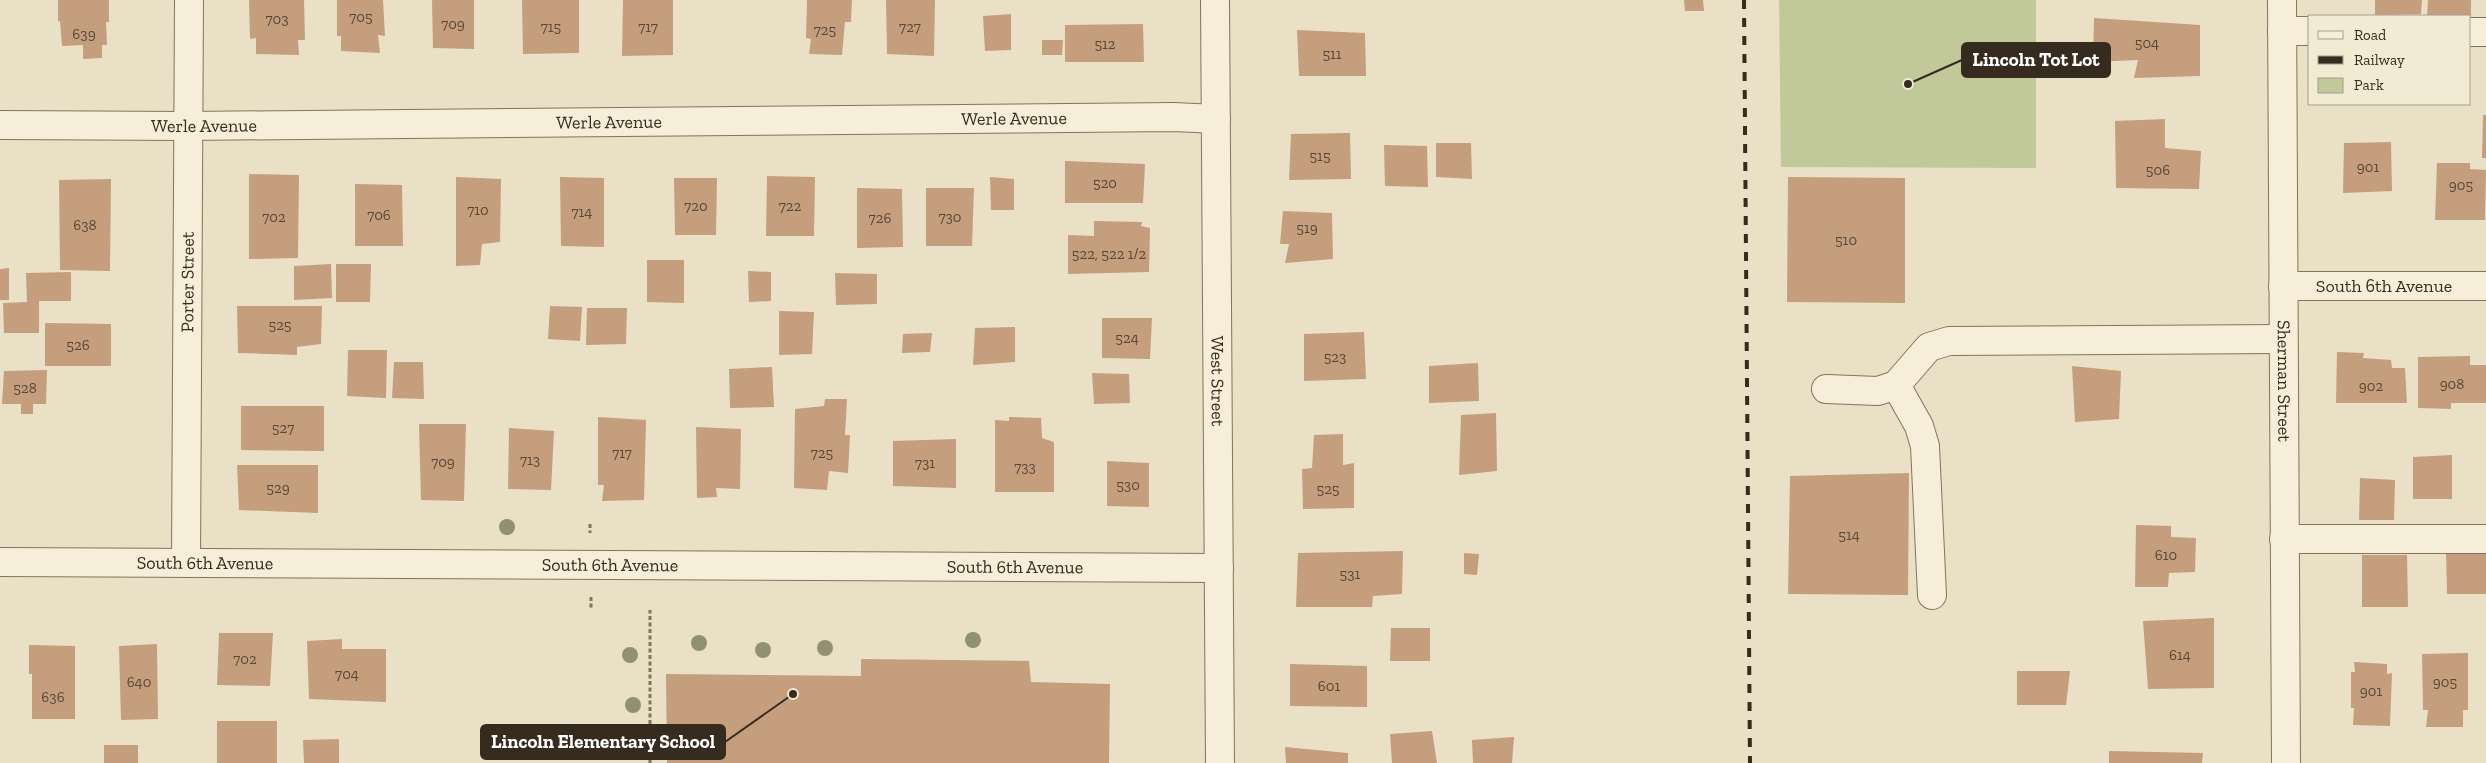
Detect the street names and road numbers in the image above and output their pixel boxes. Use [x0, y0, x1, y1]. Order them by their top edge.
street label: Werle Avenue [961, 107, 1067, 130]
street label: Werle Avenue [556, 111, 662, 134]
street label: Werle Avenue [151, 114, 257, 137]
street label: Porter Street [176, 231, 199, 332]
street label: South 6th Avenue [2316, 275, 2452, 297]
street label: Sherman Street [2273, 320, 2295, 442]
street label: West Street [1206, 336, 1229, 427]
street label: South 6th Avenue [137, 552, 273, 574]
street label: South 6th Avenue [542, 554, 678, 576]
street label: South 6th Avenue [947, 556, 1083, 578]

